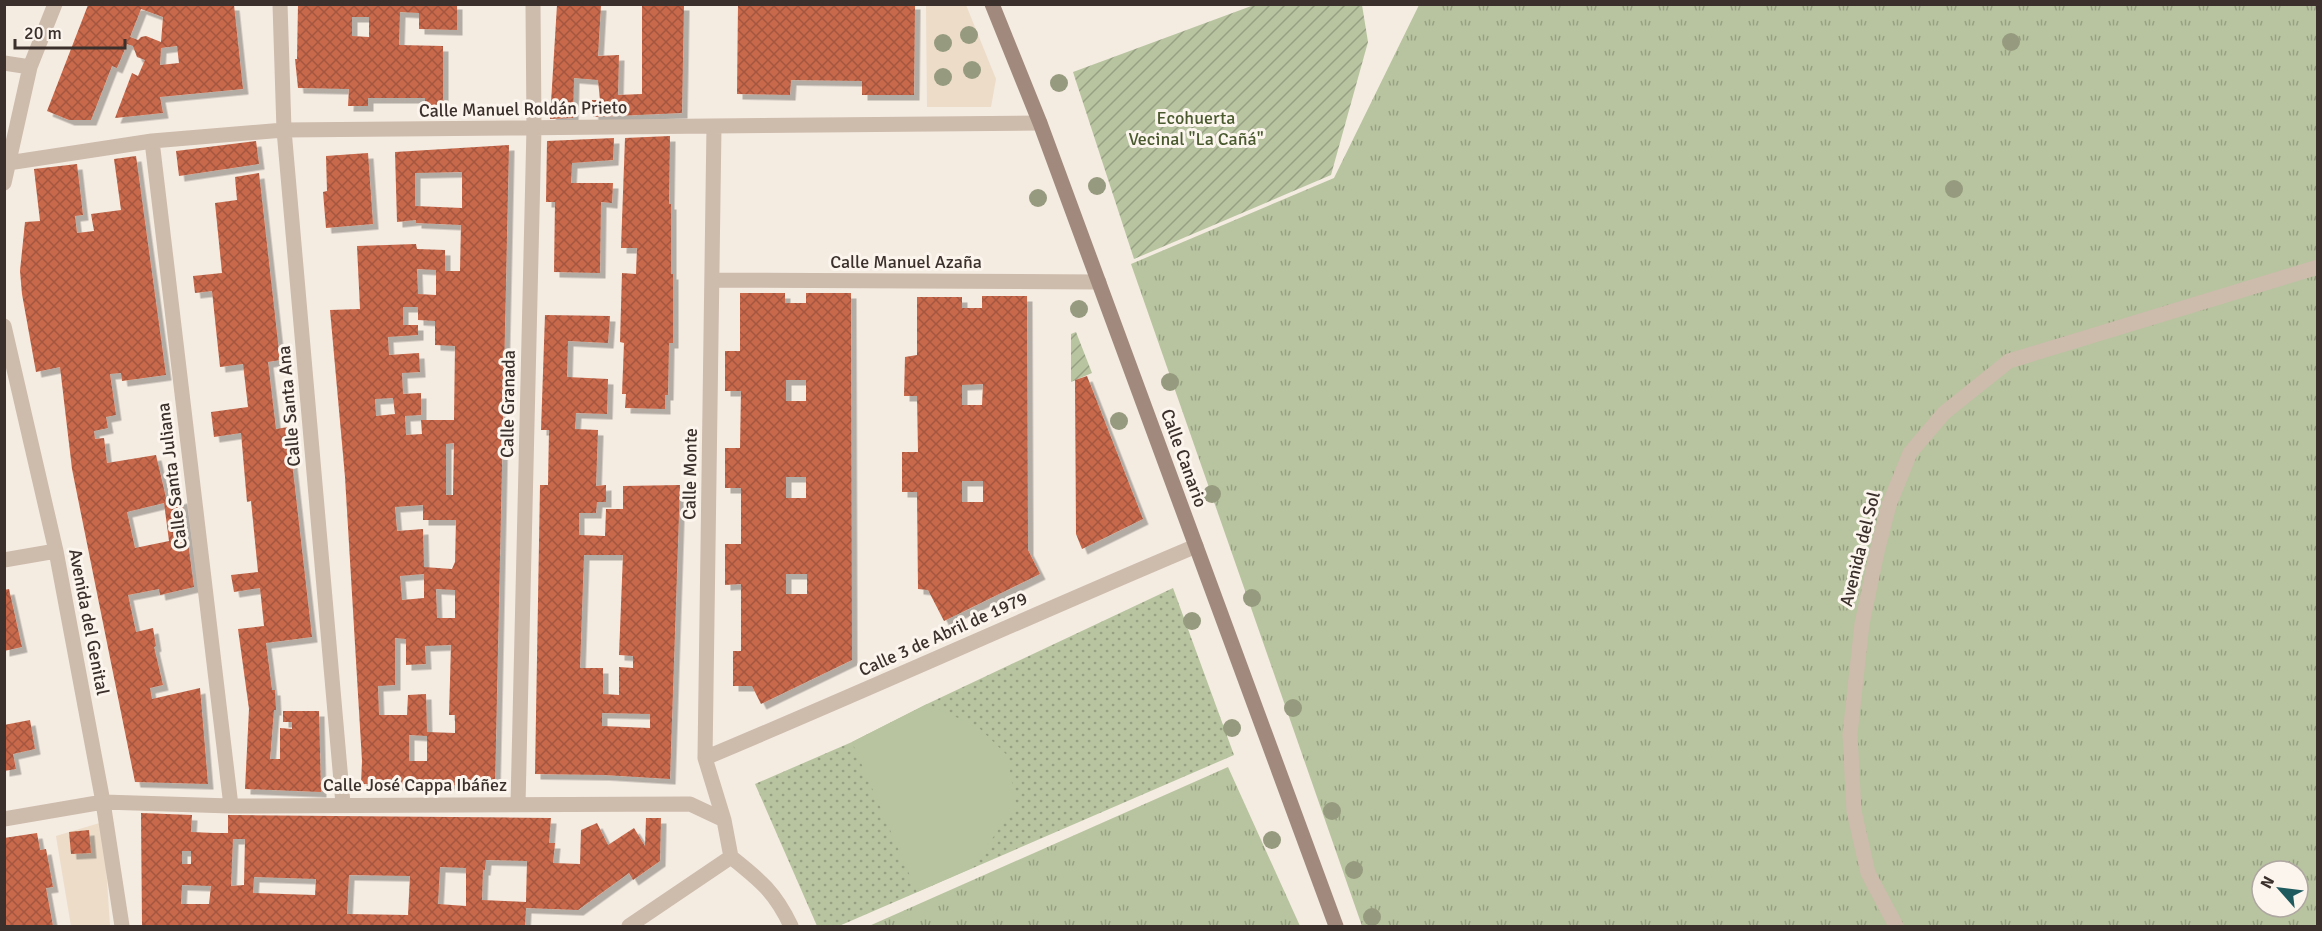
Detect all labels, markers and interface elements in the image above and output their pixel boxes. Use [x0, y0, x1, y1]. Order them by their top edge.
scale bar [15, 12, 124, 50]
text: 20 m [24, 22, 62, 44]
street label: Calle Manuel Roldán Prieto [419, 96, 627, 122]
park label: Ecohuerta Vecinal "La Cañá" [1128, 107, 1264, 150]
street label: Calle Manuel Azaña [830, 251, 982, 273]
street label: Calle Santa Ana [273, 345, 305, 467]
street label: Calle Granada [496, 350, 520, 458]
street label: Calle Santa Juliana [152, 401, 192, 551]
street label: Calle Canario [1156, 406, 1212, 510]
street label: Calle Monte [678, 428, 702, 520]
street label: Avenida del Sol [1835, 489, 1885, 609]
street label: Avenida del Genital [64, 547, 114, 697]
street label: Calle 3 de Abril de 1979 [855, 587, 1031, 681]
street label: Calle José Cappa Ibáñez [323, 774, 507, 796]
north arrow [2250, 859, 2310, 919]
text: N [2256, 873, 2279, 892]

